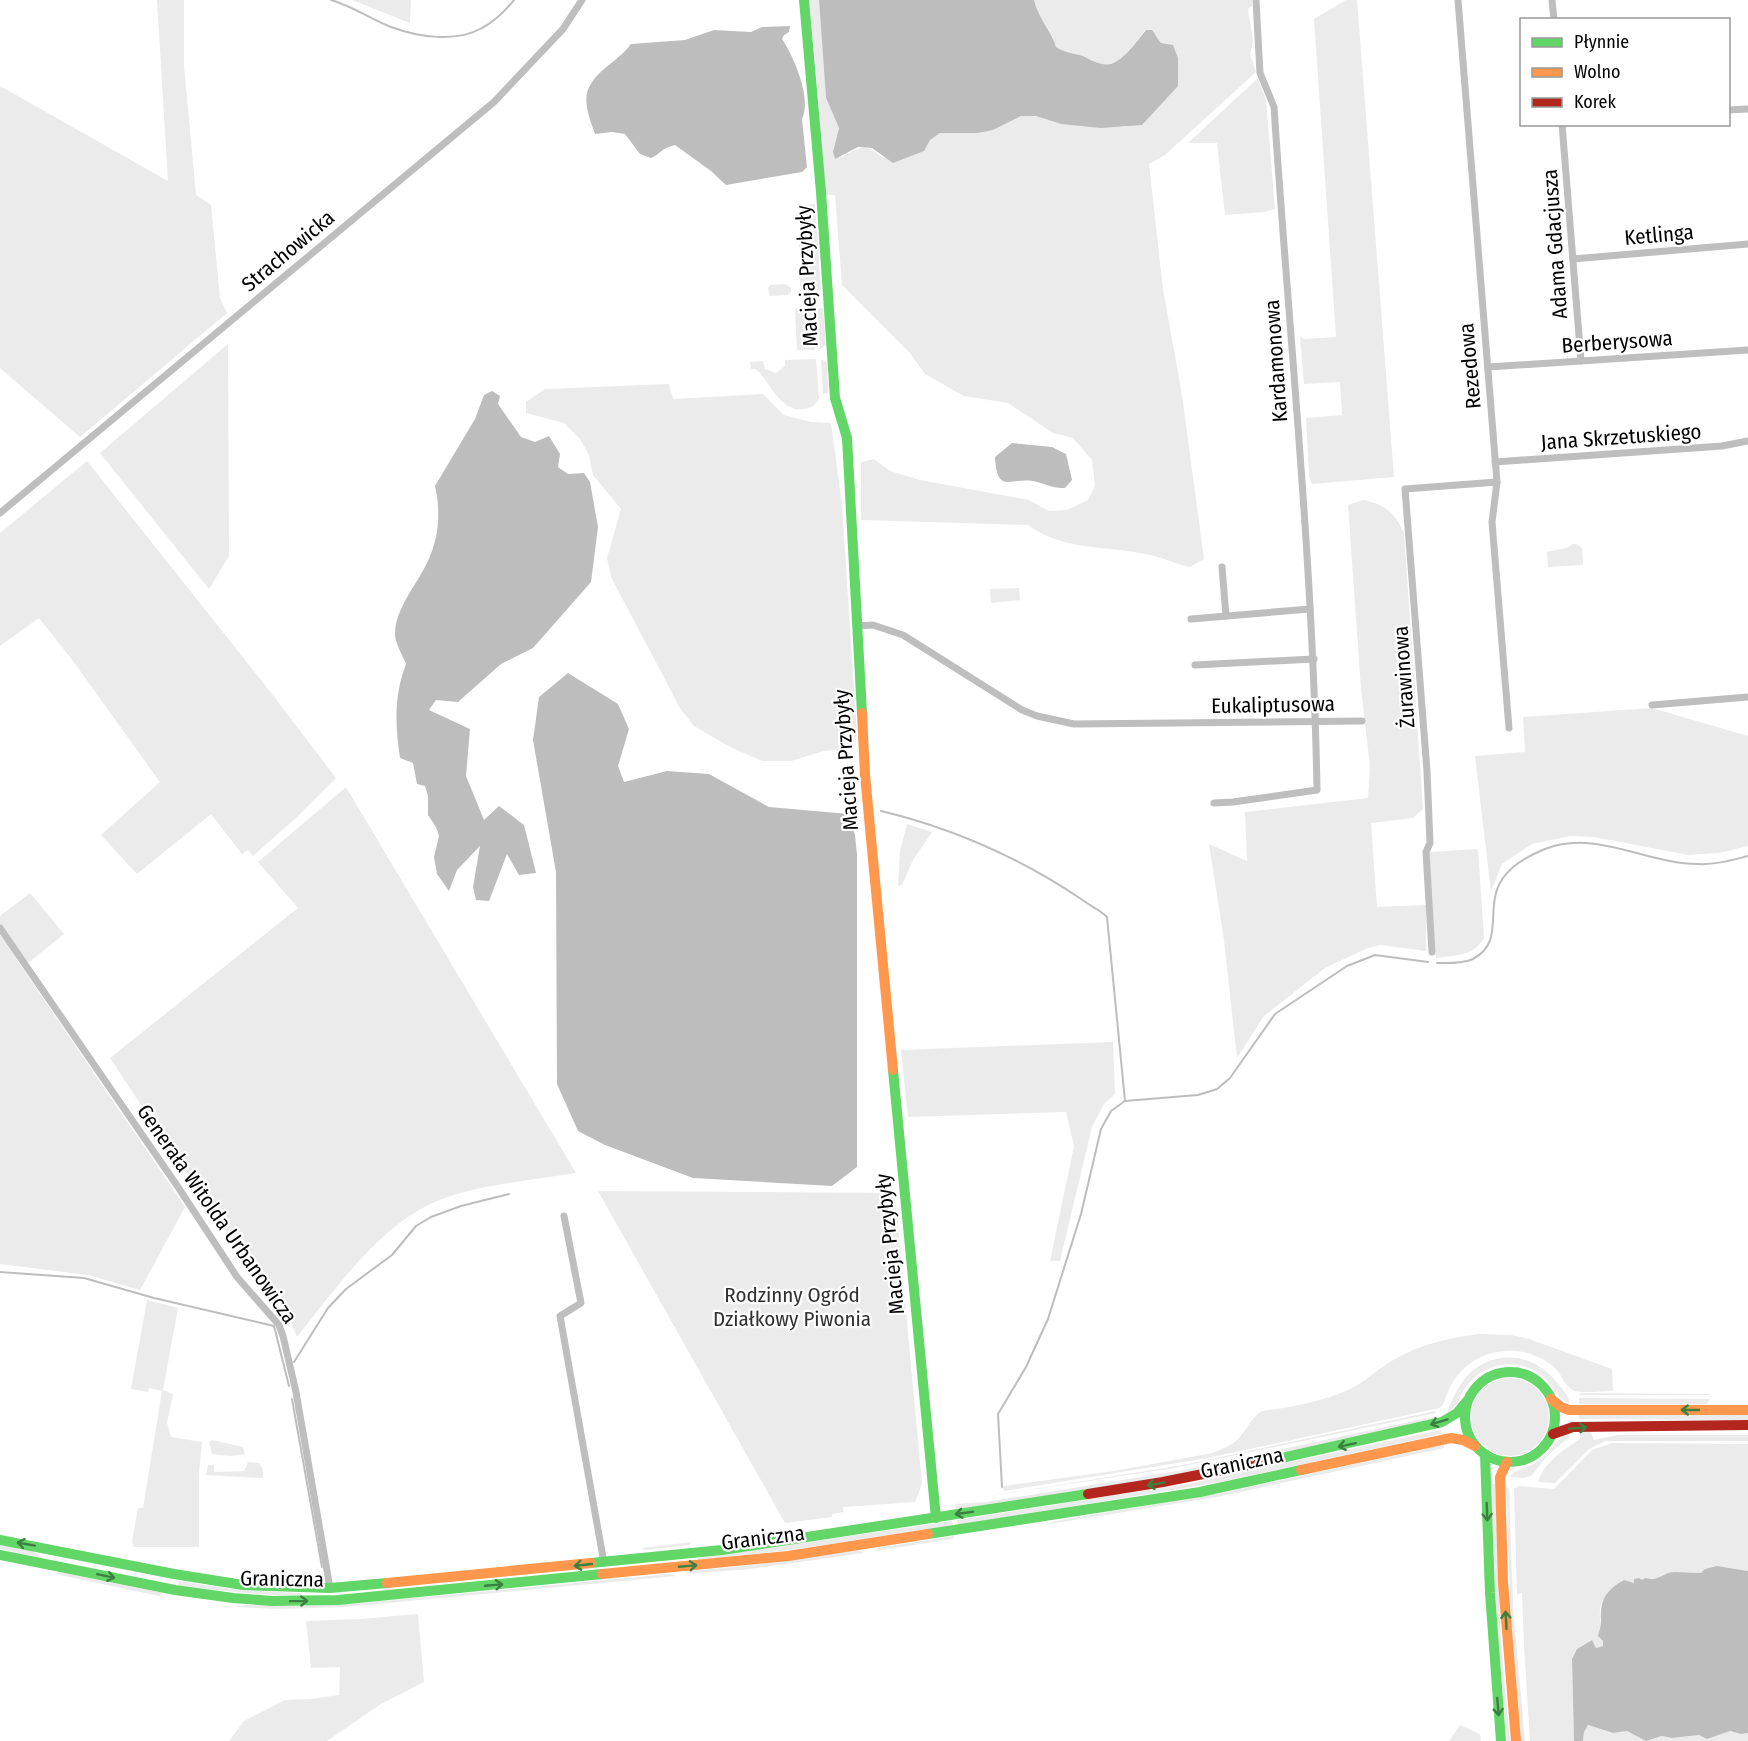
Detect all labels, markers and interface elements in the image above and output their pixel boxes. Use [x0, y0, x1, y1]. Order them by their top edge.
legend [1520, 18, 1730, 126]
text: Płynnie [1574, 31, 1629, 53]
text: Wolno [1574, 61, 1620, 83]
text: Korek [1574, 91, 1616, 113]
street label: Adama Gdacjusza [1537, 168, 1573, 320]
street label: Macieja Przybyły [790, 204, 824, 347]
street label: Strachowicka [236, 205, 340, 297]
street label: Ketlinga [1623, 219, 1695, 251]
street label: Kardamonowa [1259, 299, 1293, 423]
street label: Rezedowa [1453, 322, 1487, 410]
street label: Berberysowa [1561, 325, 1673, 359]
street label: Jana Skrzetuskiego [1540, 418, 1702, 456]
street label: Żurawinowa [1387, 625, 1421, 729]
street label: Macieja Przybyły [828, 688, 864, 831]
street label: Eukaliptusowa [1211, 691, 1335, 719]
street label: Generała Witolda Urbanowicza [131, 1099, 303, 1329]
street label: Macieja Przybyły [870, 1172, 910, 1316]
park label: Rodzinny Ogród Działkowy Piwonia [713, 1282, 871, 1332]
one-way arrow [1680, 1404, 1700, 1416]
one-way arrow [1430, 1417, 1449, 1428]
one-way arrow [1567, 1422, 1587, 1433]
one-way arrow [1338, 1439, 1357, 1451]
street label: Graniczna [1198, 1442, 1286, 1484]
one-way arrow [1147, 1478, 1167, 1489]
one-way arrow [1481, 1502, 1493, 1522]
one-way arrow [954, 1508, 974, 1519]
street label: Graniczna [720, 1520, 806, 1556]
one-way arrow [17, 1538, 37, 1549]
one-way arrow [574, 1560, 594, 1571]
one-way arrow [677, 1561, 697, 1572]
street label: Graniczna [240, 1565, 324, 1593]
one-way arrow [96, 1571, 116, 1582]
one-way arrow [483, 1579, 503, 1590]
one-way arrow [289, 1595, 309, 1607]
one-way arrow [1500, 1610, 1511, 1630]
one-way arrow [1493, 1697, 1504, 1716]

